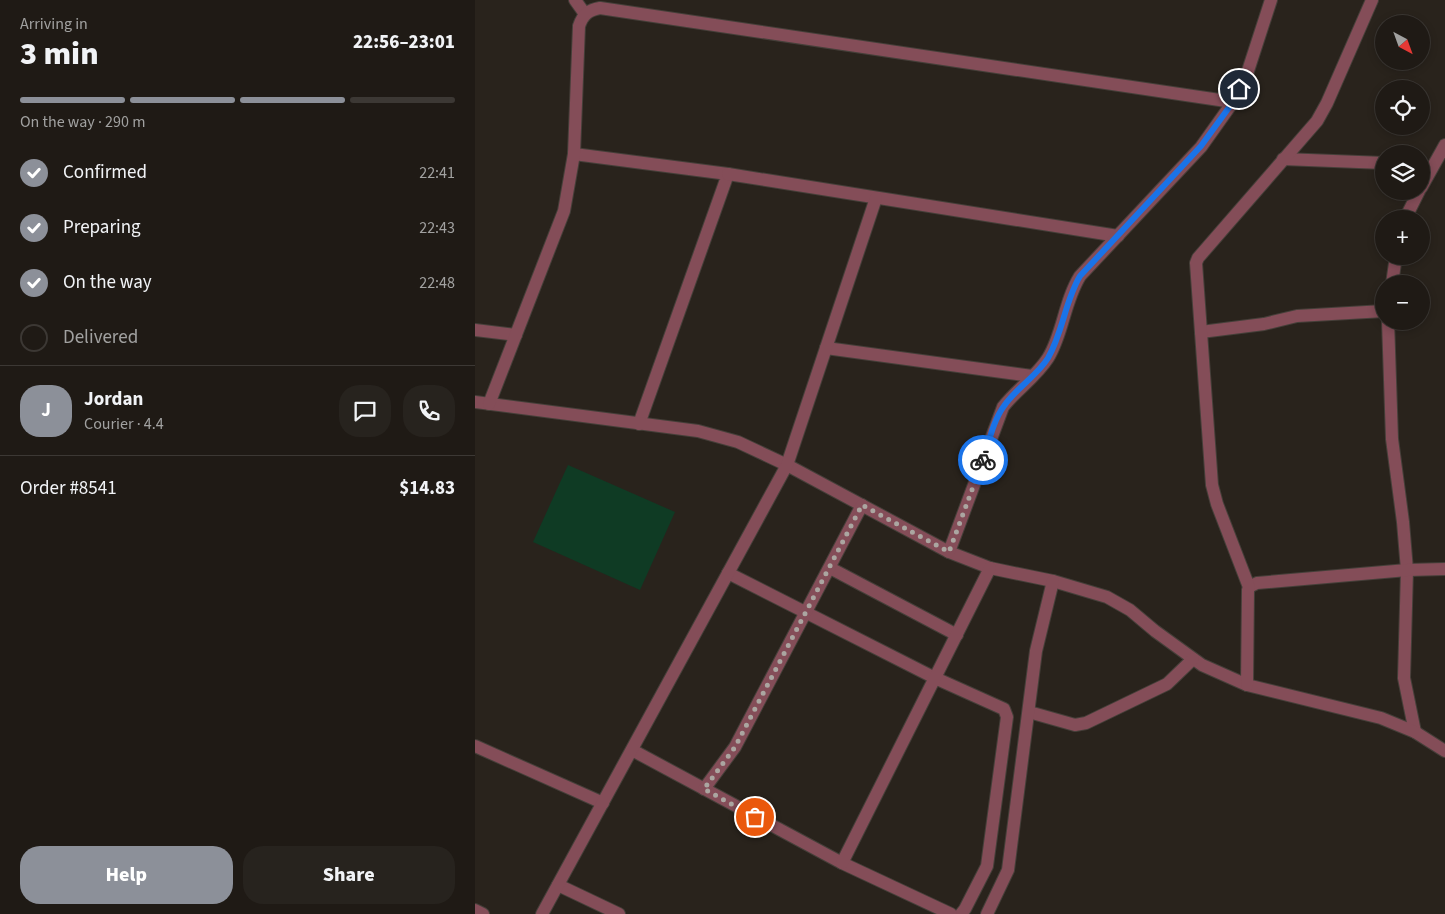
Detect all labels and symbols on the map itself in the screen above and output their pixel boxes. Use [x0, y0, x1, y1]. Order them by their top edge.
north arrow [1375, 15, 1430, 70]
pin [1218, 68, 1260, 110]
courier [958, 435, 1008, 485]
pin [734, 796, 776, 838]

